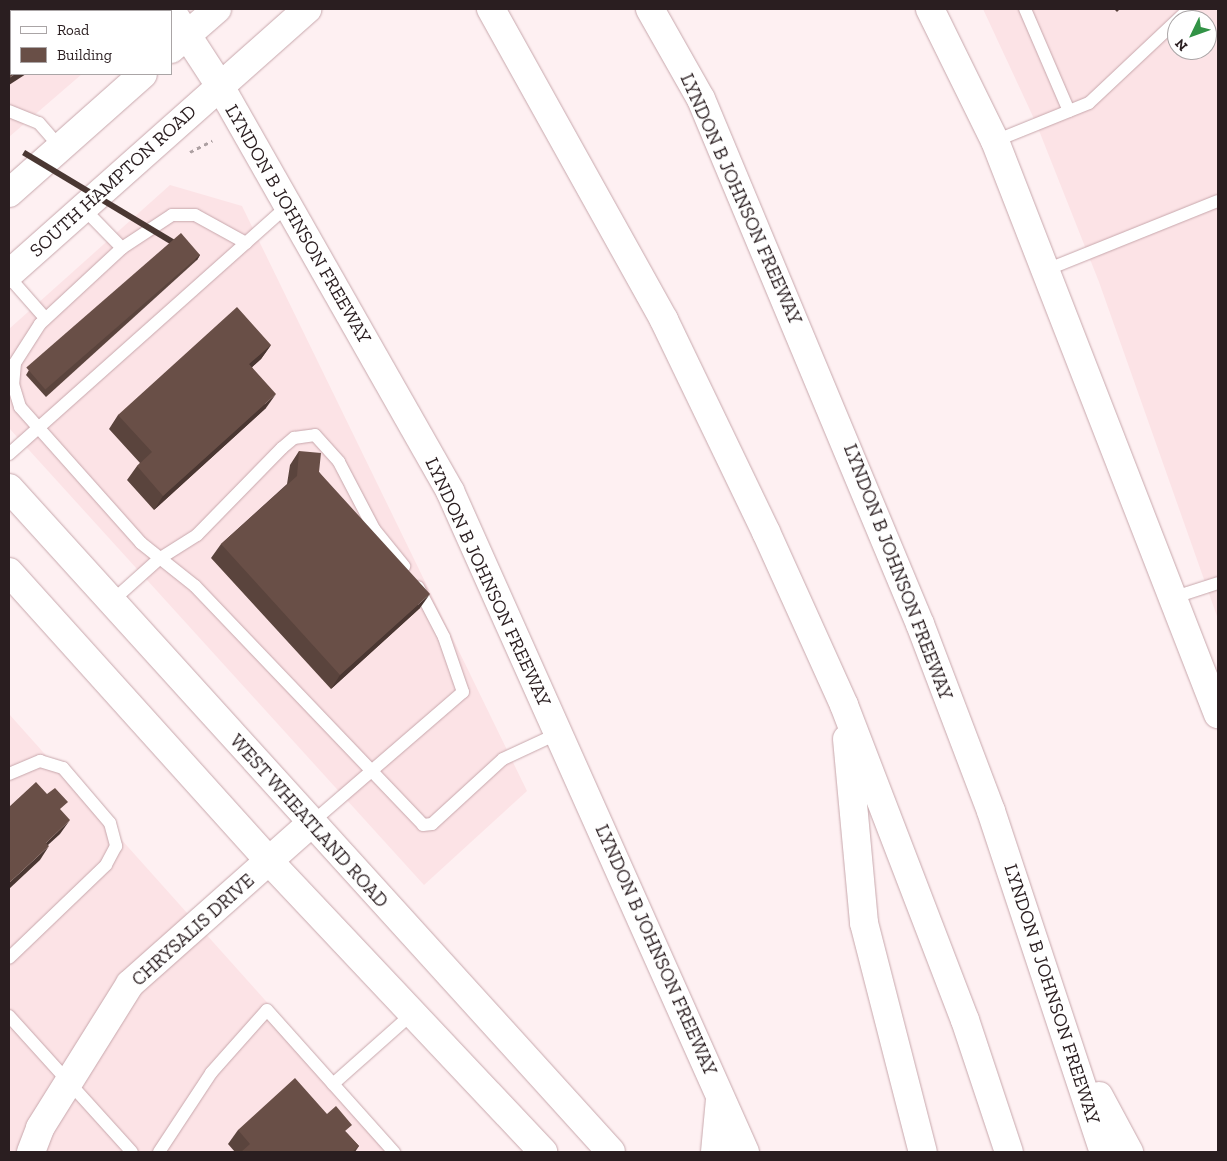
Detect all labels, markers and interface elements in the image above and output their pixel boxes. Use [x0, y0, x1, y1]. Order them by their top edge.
legend [10, 10, 172, 75]
north arrow [1167, 10, 1217, 60]
text: Road [57, 21, 89, 39]
text: N [1171, 35, 1191, 54]
text: Building [57, 46, 112, 64]
street label: LYNDON B JOHNSON FREEWAY [675, 70, 807, 328]
street label: SOUTH HAMPTON ROAD [25, 100, 201, 262]
street label: LYNDON B JOHNSON FREEWAY [220, 100, 376, 348]
street label: LYNDON B JOHNSON FREEWAY [839, 441, 957, 703]
street label: LYNDON B JOHNSON FREEWAY [420, 454, 556, 710]
street label: WEST WHEATLAND ROAD [225, 729, 393, 913]
street label: LYNDON B JOHNSON FREEWAY [590, 821, 722, 1079]
street label: LYNDON B JOHNSON FREEWAY [999, 861, 1105, 1127]
street label: CHRYSALIS DRIVE [127, 869, 259, 991]

